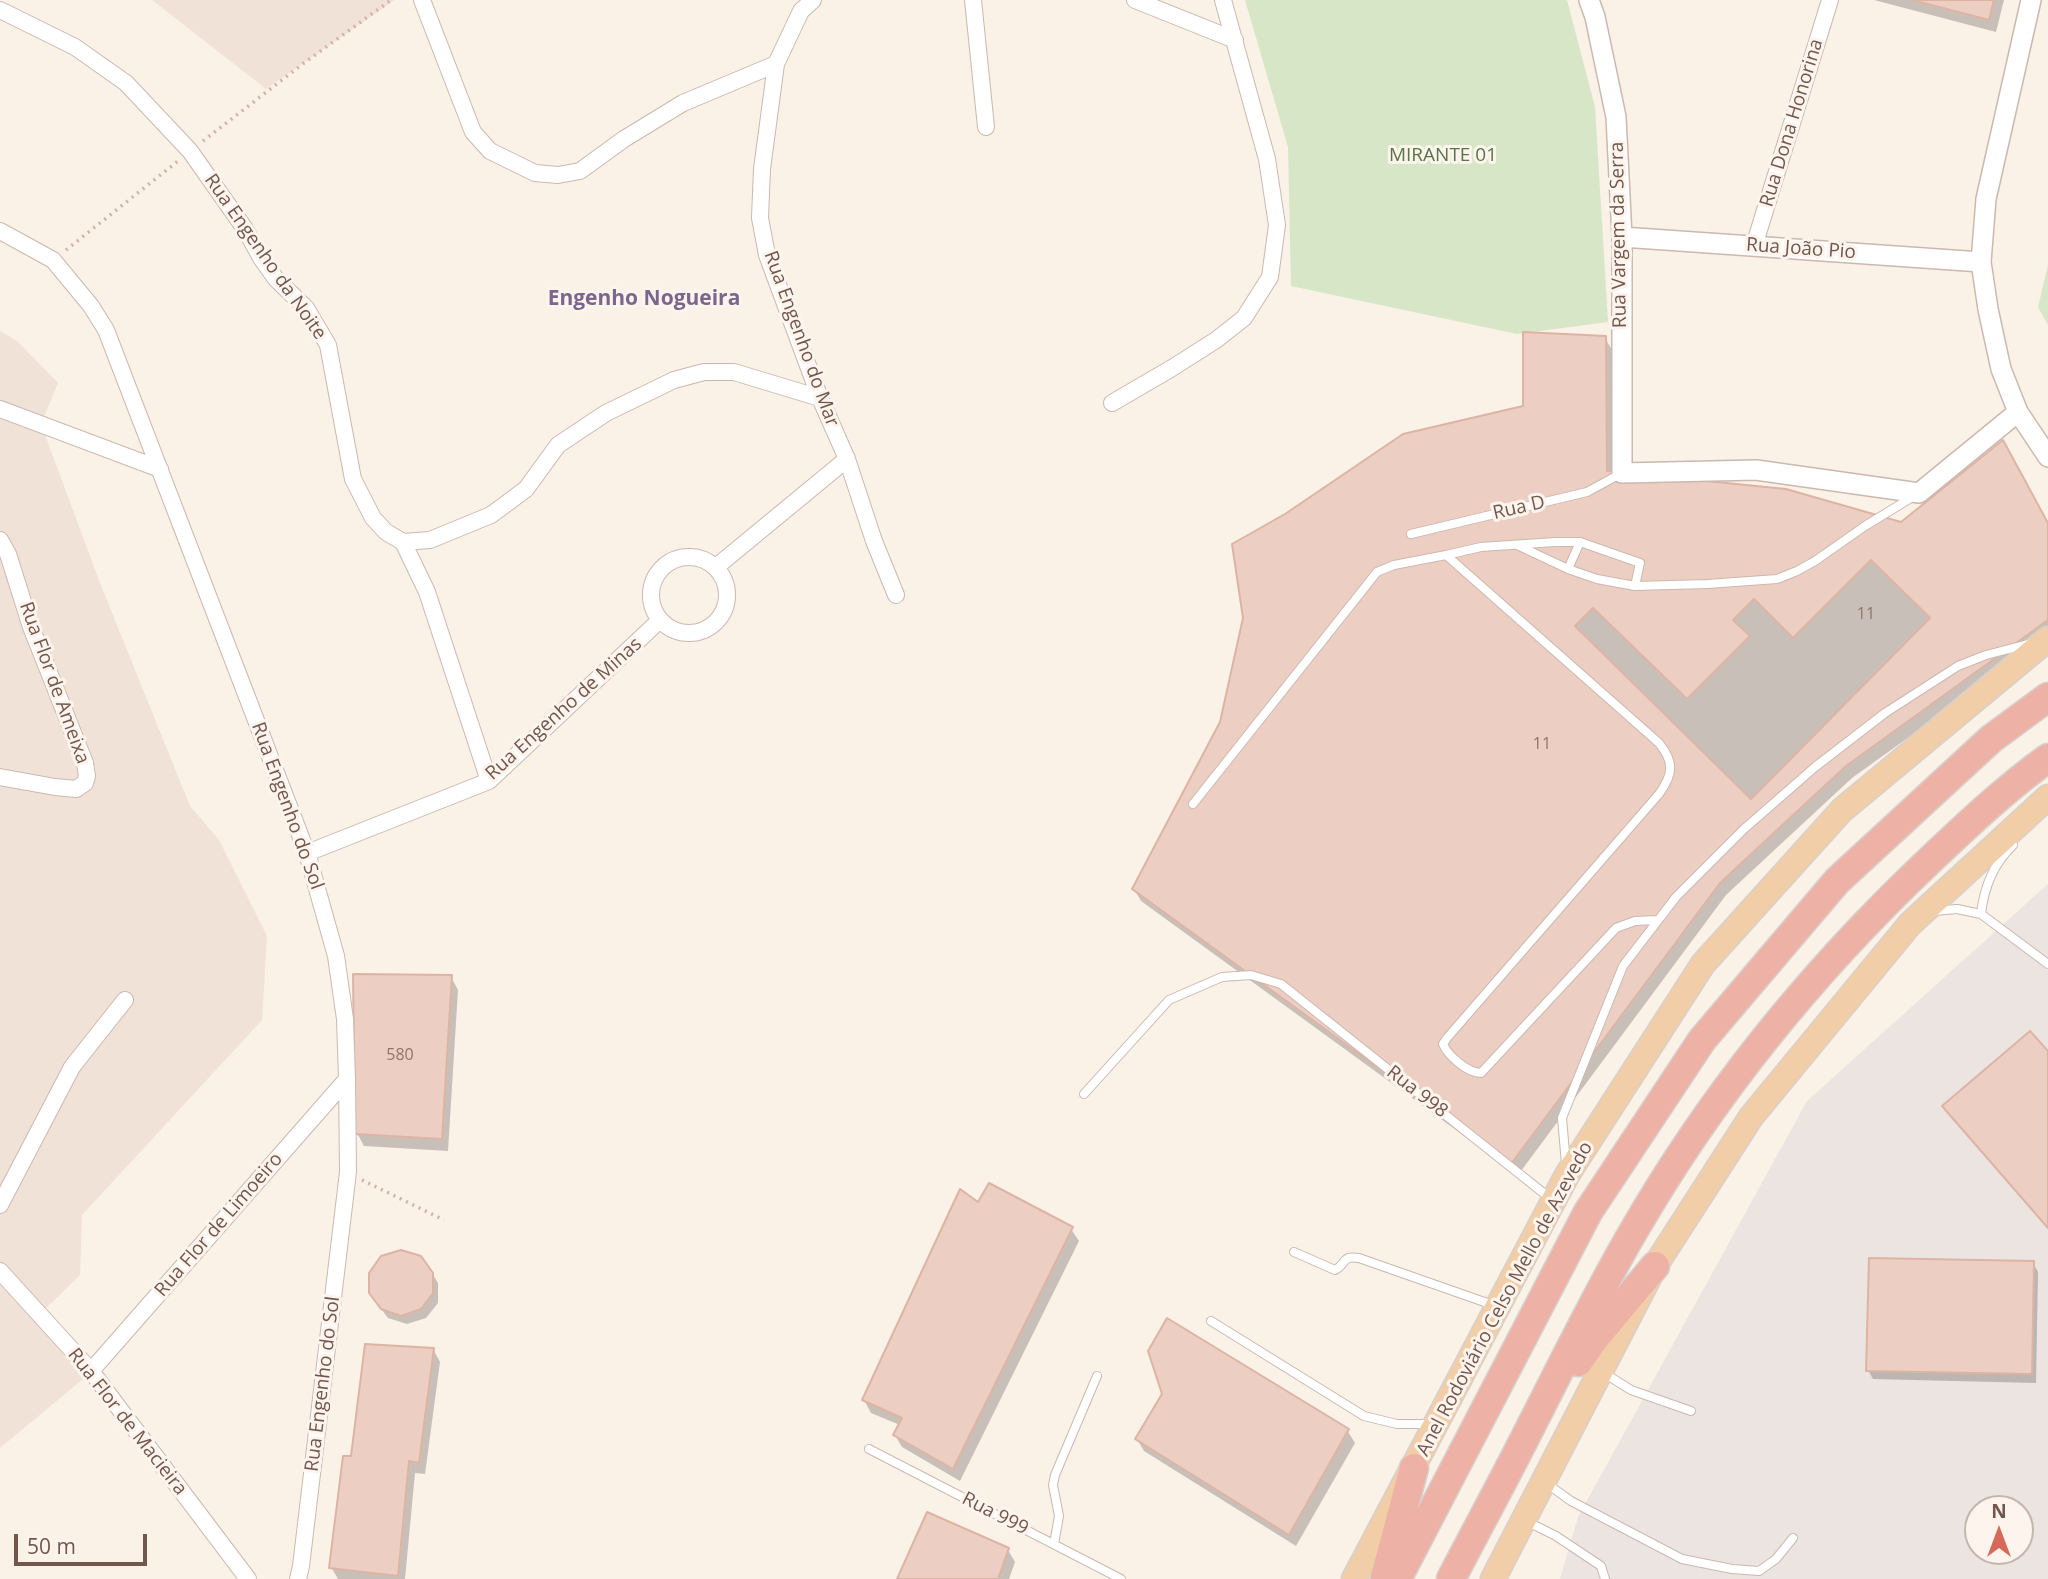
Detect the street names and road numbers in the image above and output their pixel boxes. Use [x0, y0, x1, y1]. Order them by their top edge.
street label: Rua Dona Honorina [1756, 36, 1828, 210]
street label: Rua Vargem da Serra [1606, 142, 1632, 328]
street label: Rua Engenho da Noite [199, 170, 331, 344]
street label: Rua João Pio [1745, 234, 1857, 264]
street label: Rua Engenho do Mar [759, 248, 843, 430]
street label: Rua D [1491, 491, 1547, 525]
street label: Rua Flor de Ameixa [14, 599, 94, 767]
street label: Rua Engenho de Minas [481, 633, 647, 785]
street label: Rua Engenho do Sol [246, 719, 328, 893]
street label: Rua 998 [1382, 1061, 1452, 1123]
street label: Anel Rodoviário Celso Mello de Azevedo [1412, 1138, 1598, 1460]
street label: Rua Flor de Limoeiro [150, 1148, 288, 1302]
street label: Rua Engenho do Sol [301, 1295, 345, 1473]
street label: Rua Flor de Macieira [63, 1344, 191, 1500]
street label: Rua 999 [958, 1488, 1032, 1540]

